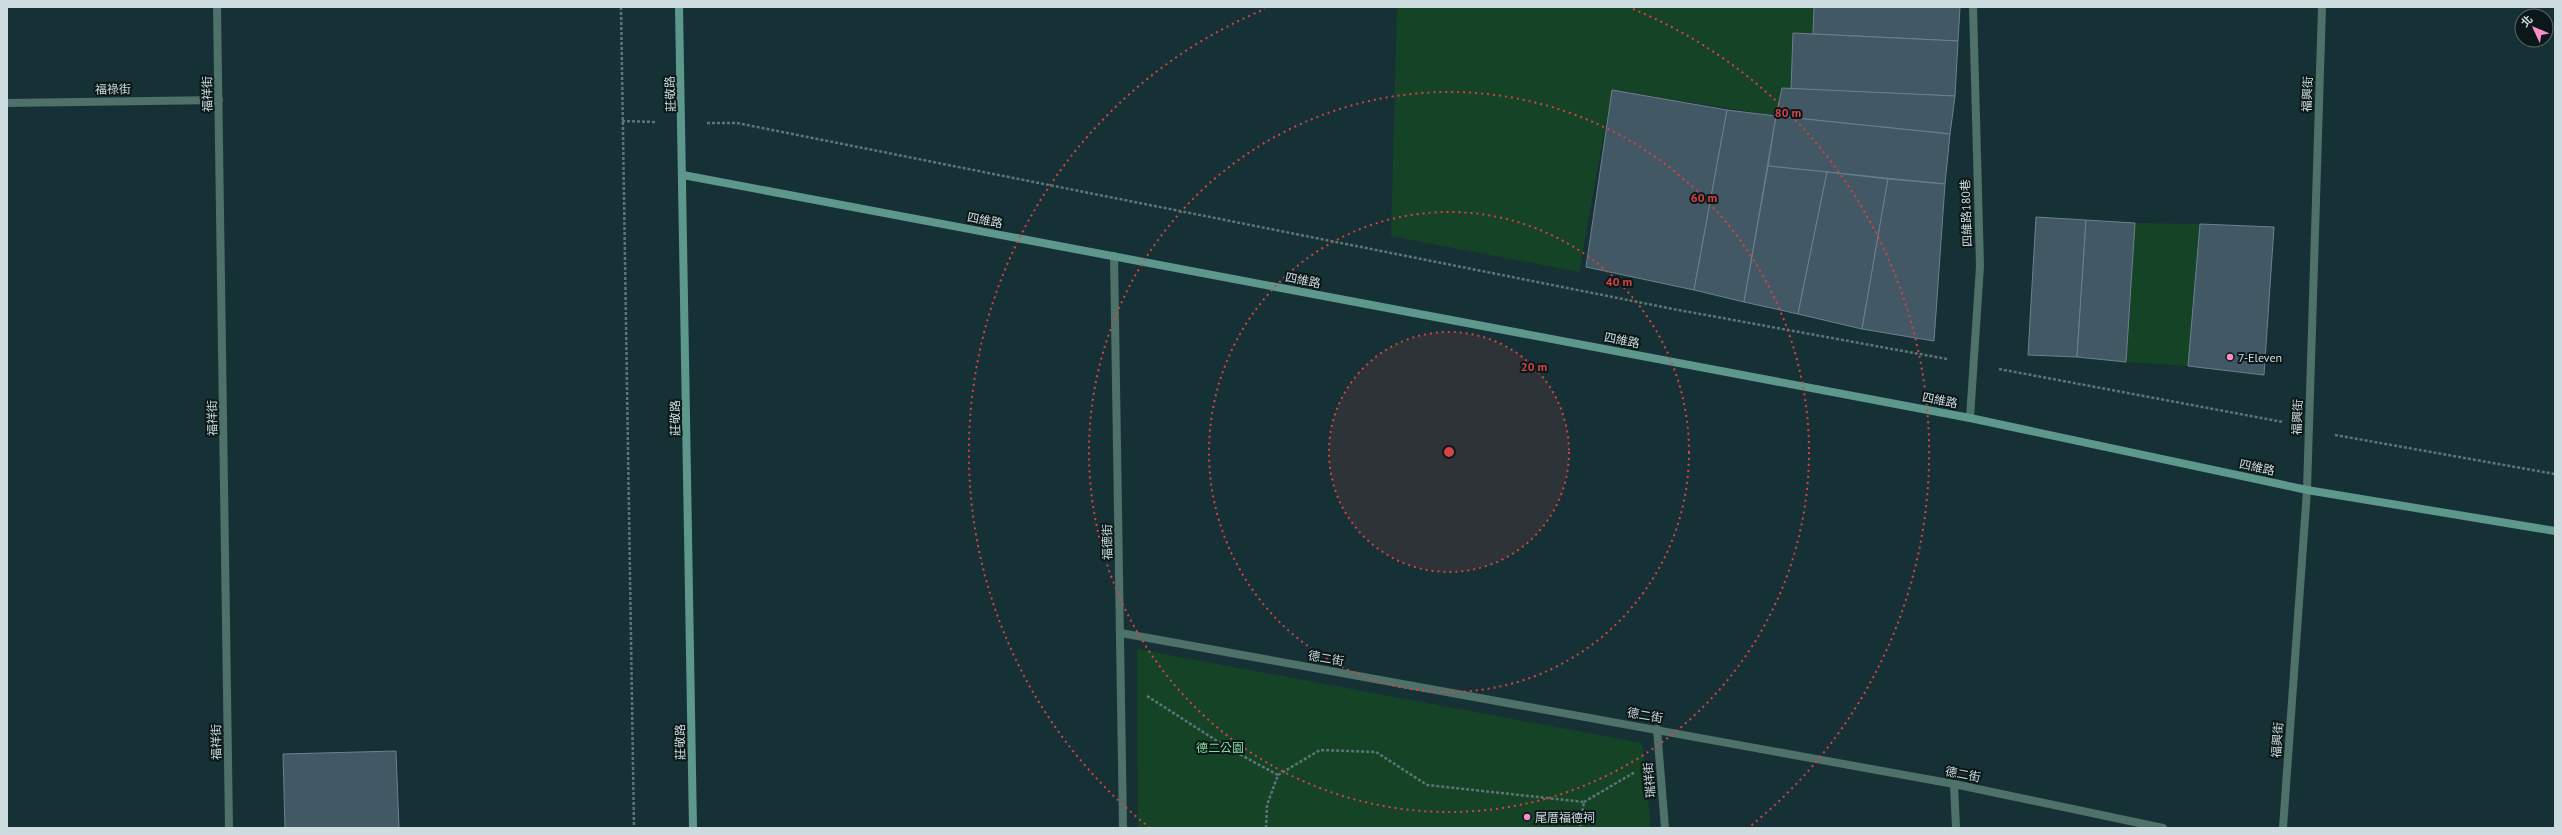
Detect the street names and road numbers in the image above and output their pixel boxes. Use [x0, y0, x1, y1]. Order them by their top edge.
street label: 福祥街 [199, 76, 215, 112]
street label: 莊敬路 [662, 76, 678, 112]
street label: 福興街 [2299, 76, 2315, 112]
street label: 福祿街 [95, 81, 131, 97]
street label: 四維路180巷 [1957, 179, 1975, 247]
street label: 四維路 [966, 209, 1004, 231]
street label: 四維路 [1284, 269, 1322, 291]
street label: 四維路 [1603, 329, 1641, 351]
street label: 四維路 [1921, 389, 1959, 411]
street label: 福興街 [2289, 399, 2305, 435]
street label: 福祥街 [204, 400, 220, 436]
street label: 莊敬路 [667, 400, 683, 436]
street label: 四維路 [2238, 456, 2276, 478]
street label: 福德街 [1099, 524, 1115, 560]
street label: 德二街 [1307, 647, 1345, 669]
street label: 德二街 [1626, 704, 1664, 726]
street label: 福興街 [2268, 722, 2286, 758]
street label: 福祥街 [208, 724, 224, 760]
street label: 莊敬路 [672, 724, 688, 760]
street label: 瑞祥街 [1640, 761, 1658, 799]
street label: 德二街 [1944, 763, 1982, 785]

